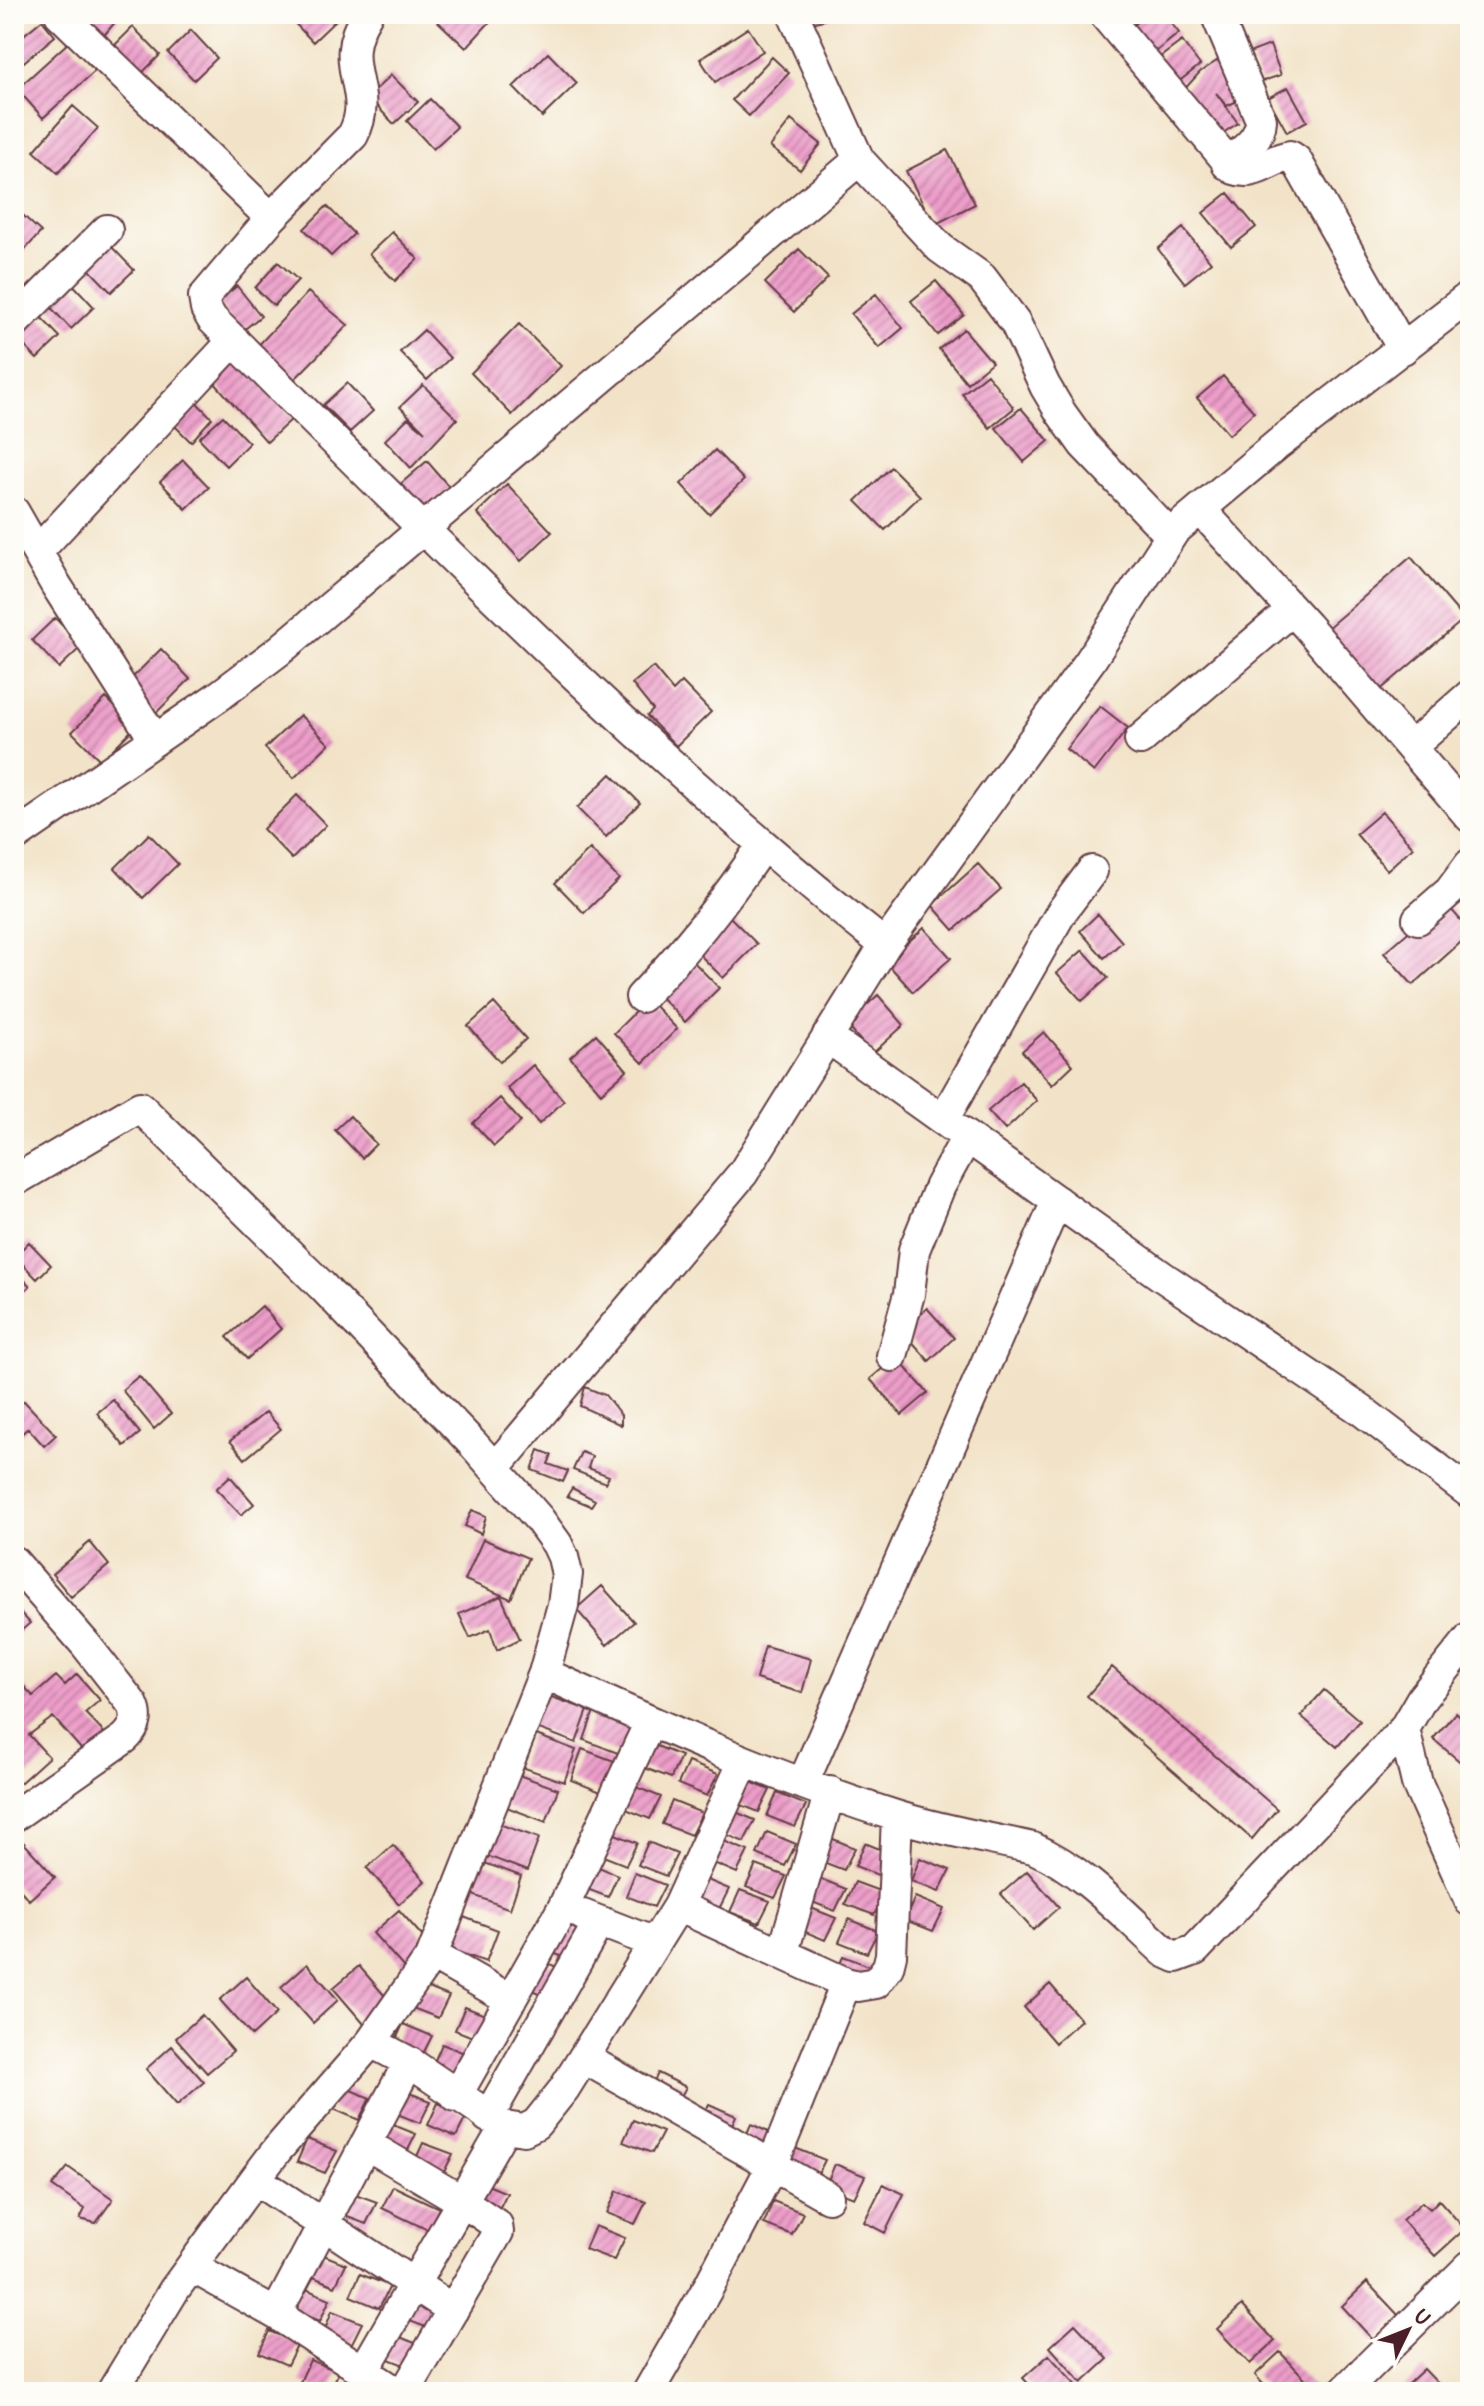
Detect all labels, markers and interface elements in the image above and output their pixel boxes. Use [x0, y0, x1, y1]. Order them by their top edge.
north arrow [1368, 2290, 1448, 2370]
text: U [1408, 2302, 1438, 2331]

